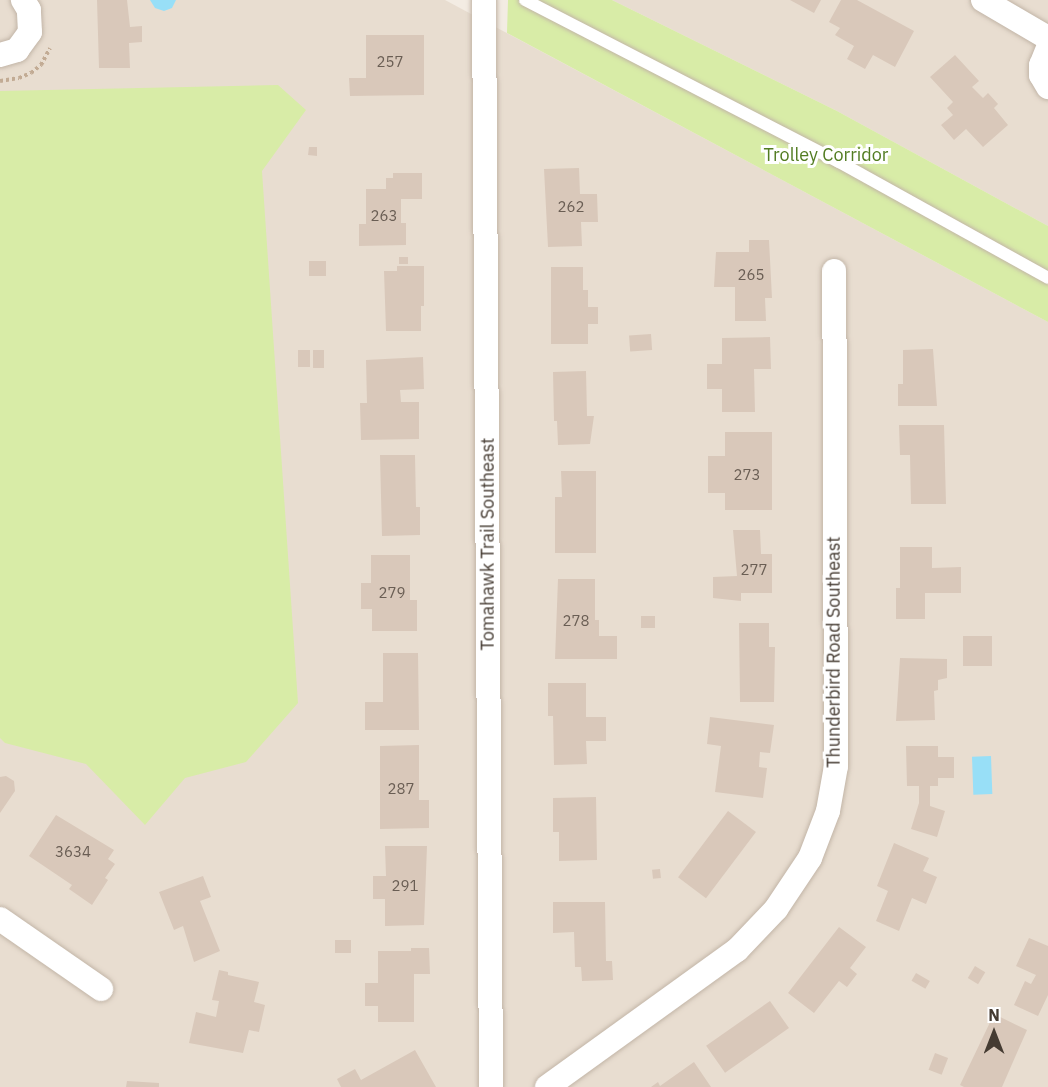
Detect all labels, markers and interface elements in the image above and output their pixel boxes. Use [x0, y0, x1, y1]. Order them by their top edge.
house number: 257 [377, 53, 403, 71]
park label: Trolley Corridor [764, 144, 888, 166]
house number: 262 [558, 198, 584, 216]
house number: 263 [371, 207, 397, 225]
house number: 265 [738, 266, 764, 284]
street label: Tomahawk Trail Southeast [477, 438, 499, 650]
house number: 273 [734, 466, 760, 484]
street label: Thunderbird Road Southeast [823, 536, 845, 768]
house number: 277 [741, 561, 767, 579]
house number: 279 [379, 584, 405, 602]
house number: 278 [563, 612, 589, 630]
house number: 287 [388, 780, 414, 798]
house number: 3634 [55, 843, 91, 861]
house number: 291 [392, 877, 418, 895]
north arrow [964, 1003, 1024, 1063]
text: N [988, 1005, 1000, 1025]

